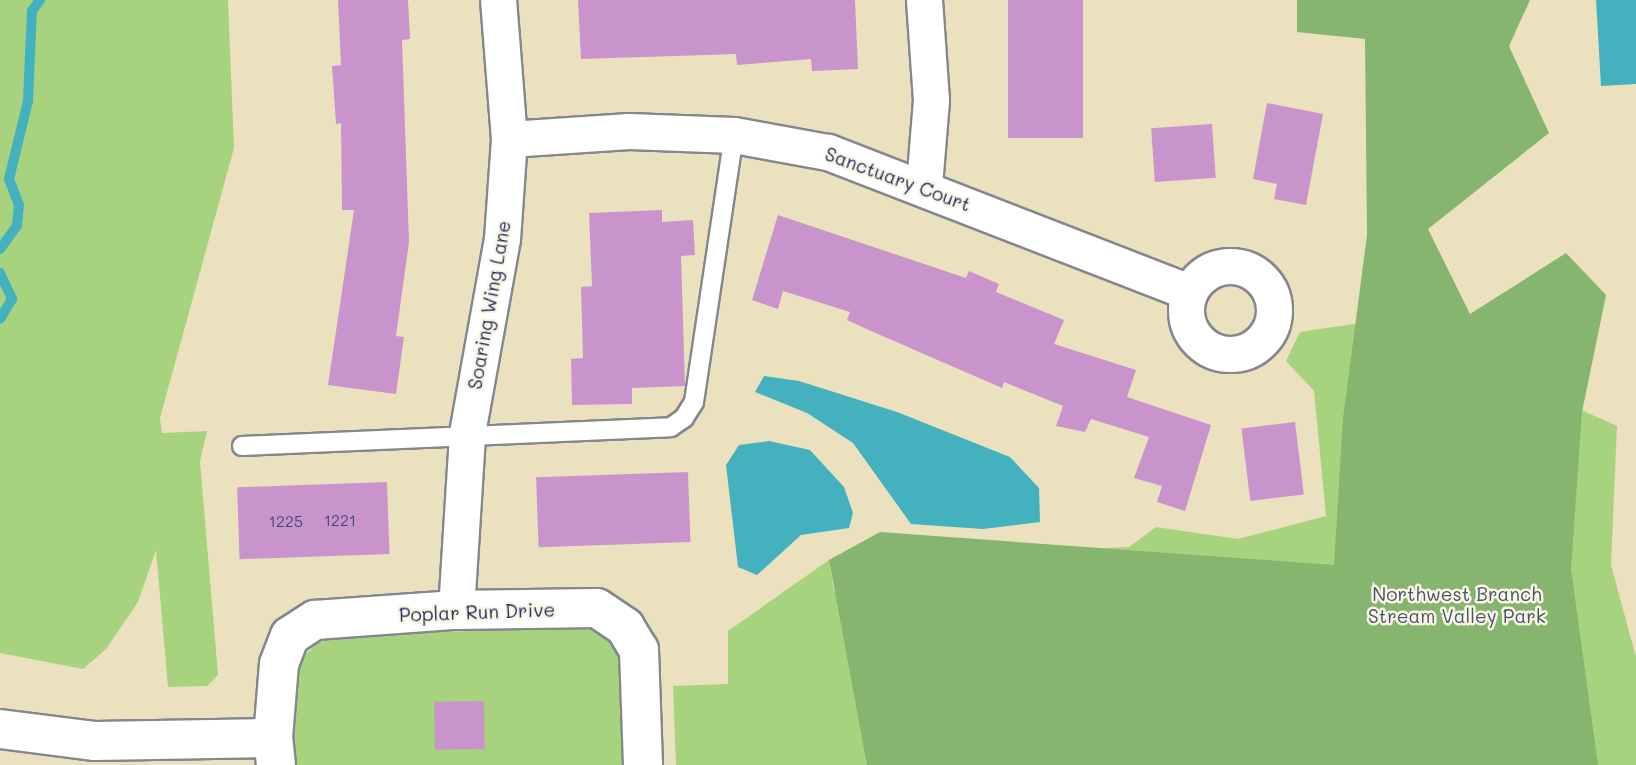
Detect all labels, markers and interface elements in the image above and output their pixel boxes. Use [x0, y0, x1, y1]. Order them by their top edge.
street label: Sanctuary Court [822, 142, 974, 216]
street label: Soaring Wing Lane [463, 219, 515, 391]
house number: 1221 [324, 510, 356, 530]
house number: 1225 [269, 511, 303, 531]
park label: Northwest Branch Stream Valley Park [1368, 583, 1546, 627]
street label: Poplar Run Drive [399, 598, 555, 626]

